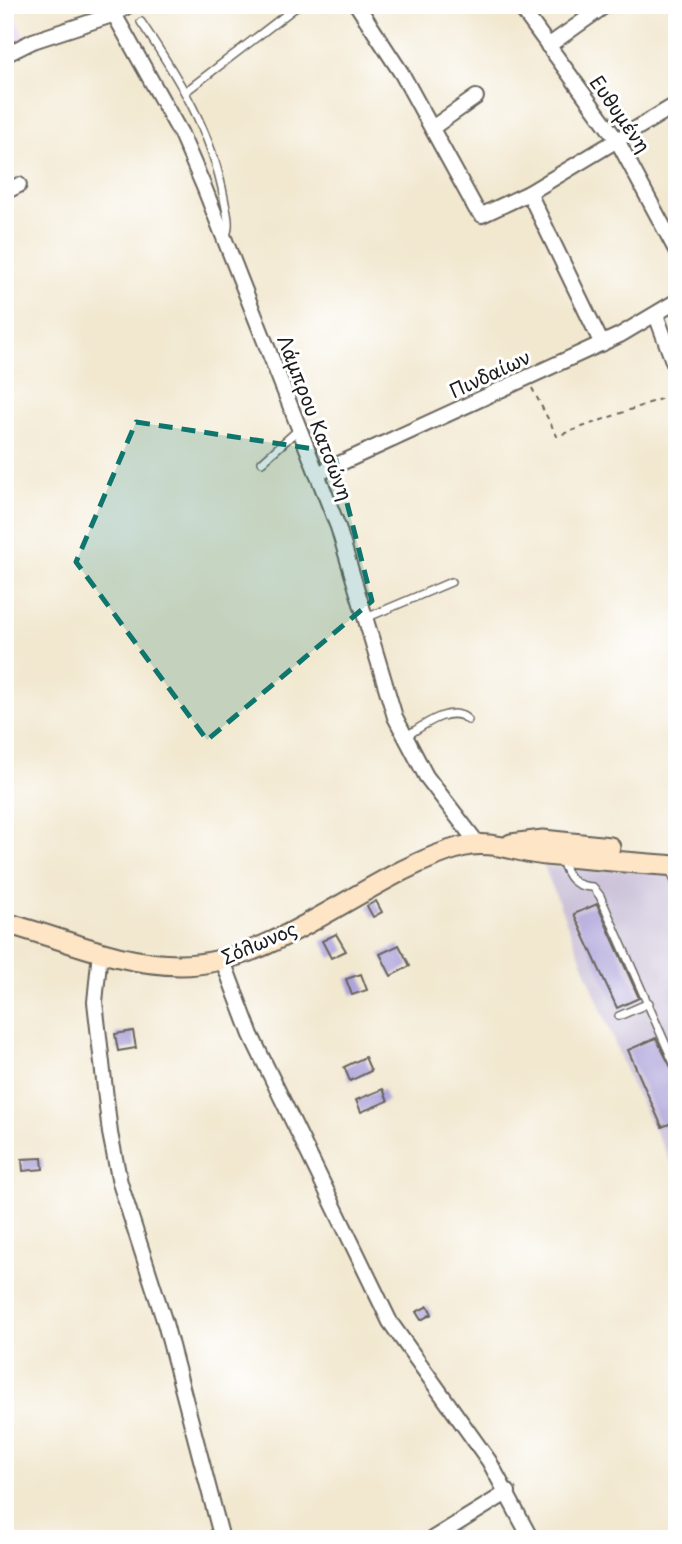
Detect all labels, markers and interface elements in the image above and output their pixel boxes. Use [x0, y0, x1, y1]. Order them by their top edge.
street label: Ευθυμένη [584, 69, 658, 158]
street label: Λάμπρου Κατσώνη [272, 331, 360, 504]
street label: Πινδαίων [444, 342, 535, 404]
street label: Σόλωνος [217, 914, 301, 970]

